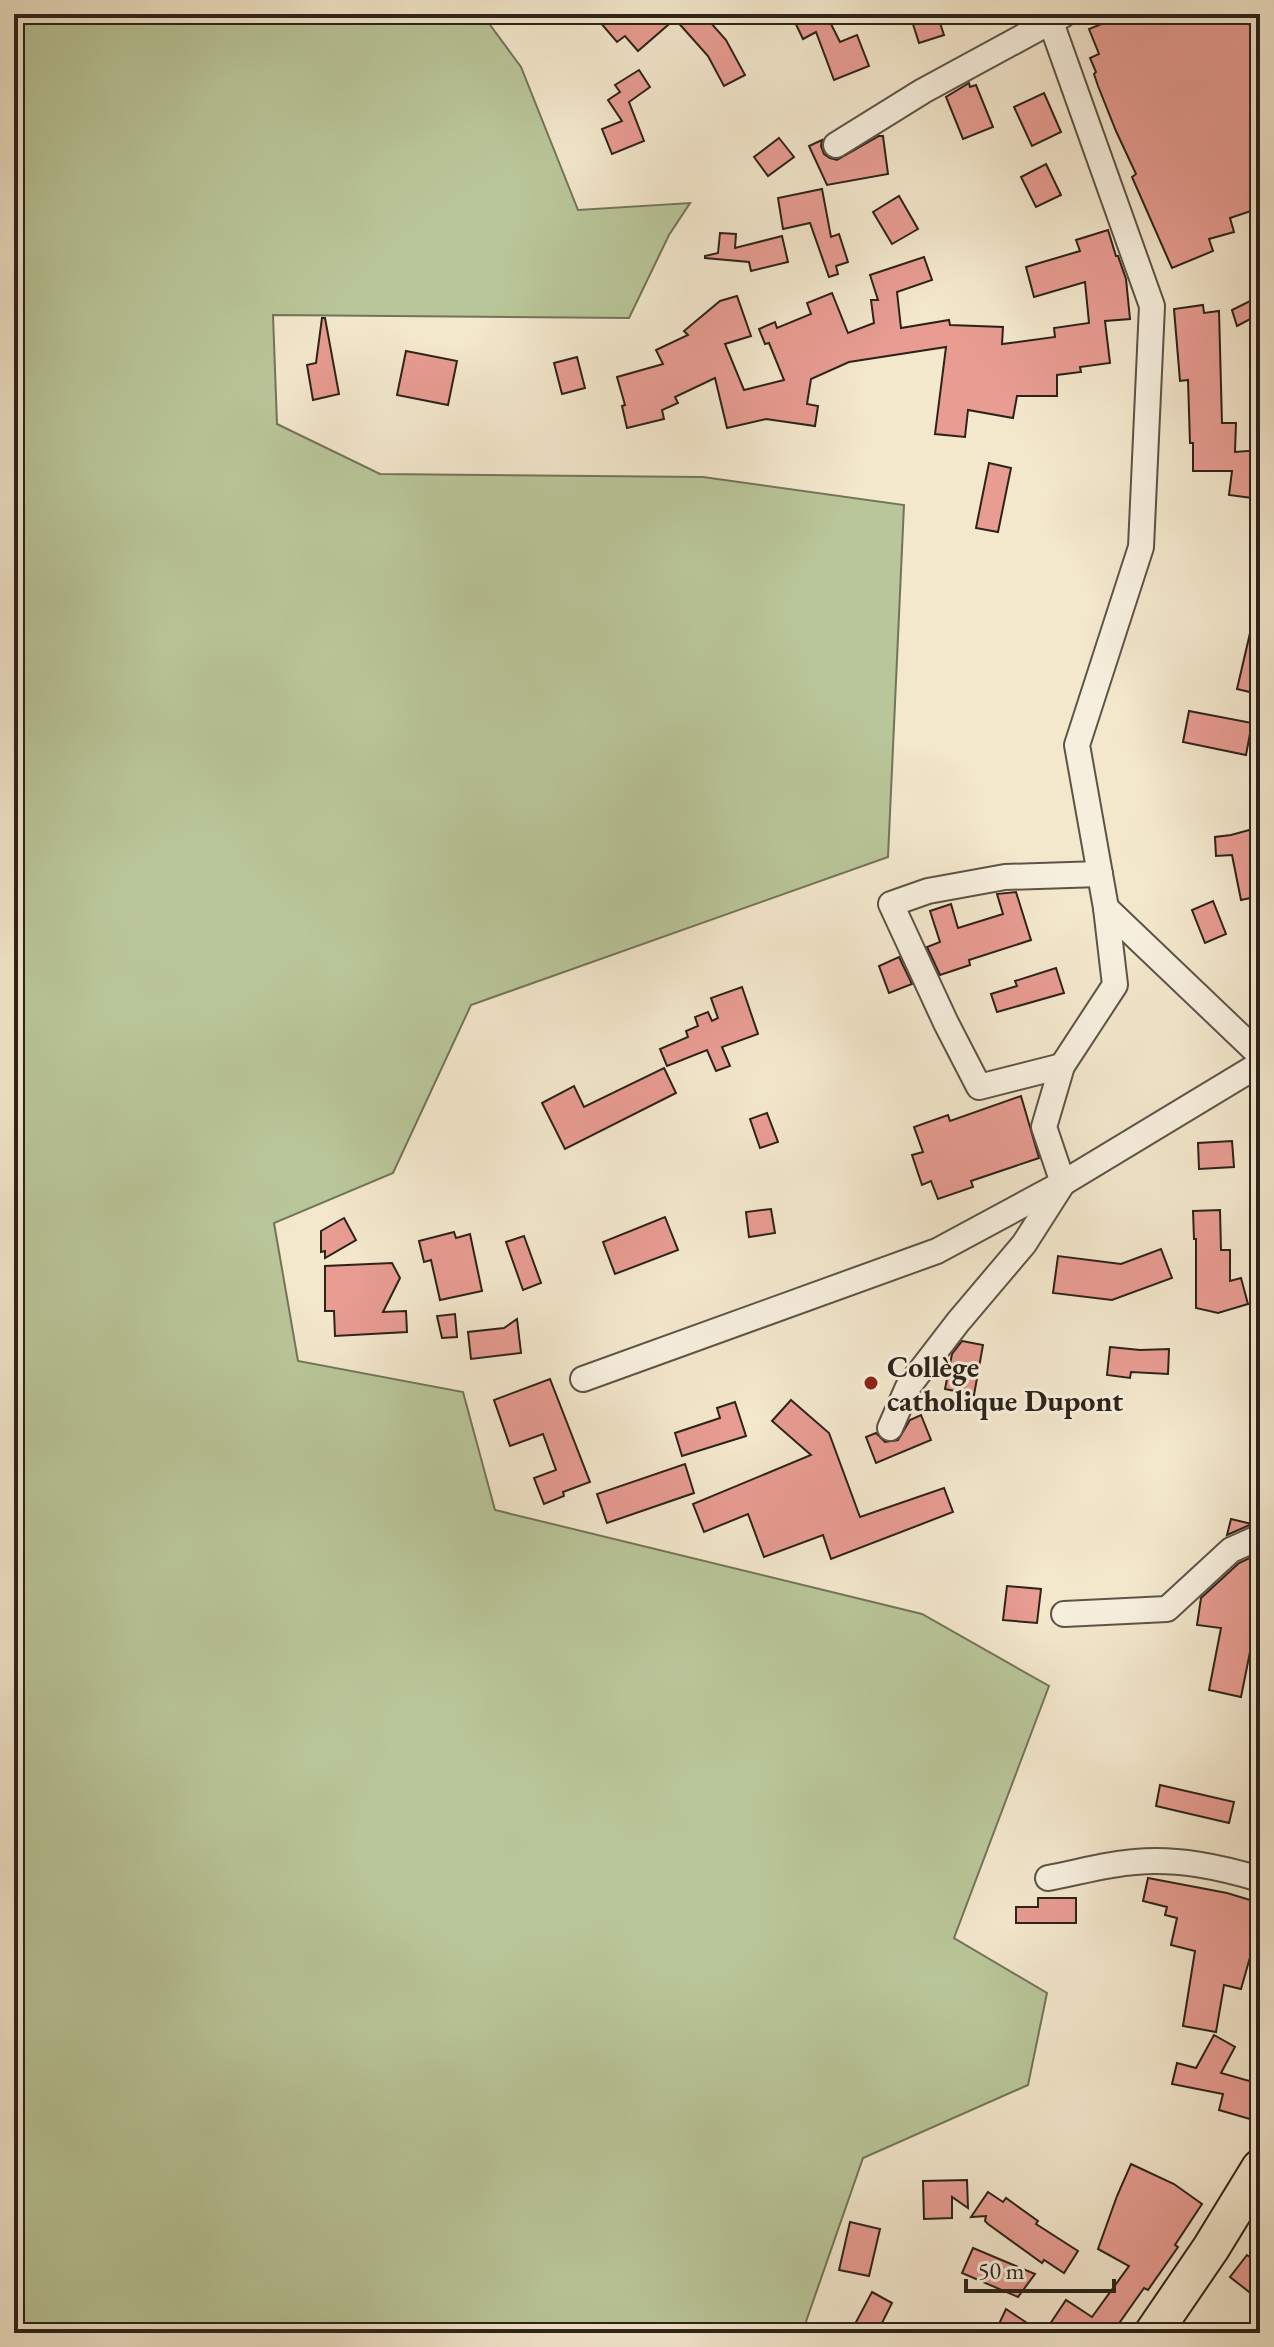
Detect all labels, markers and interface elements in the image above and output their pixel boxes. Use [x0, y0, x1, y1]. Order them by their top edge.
place label: Collège catholique Dupont [887, 1347, 1124, 1420]
marker: Collège catholique Dupont [862, 1374, 880, 1392]
scale bar [966, 2243, 1114, 2293]
text: 50 m [978, 2255, 1025, 2286]

